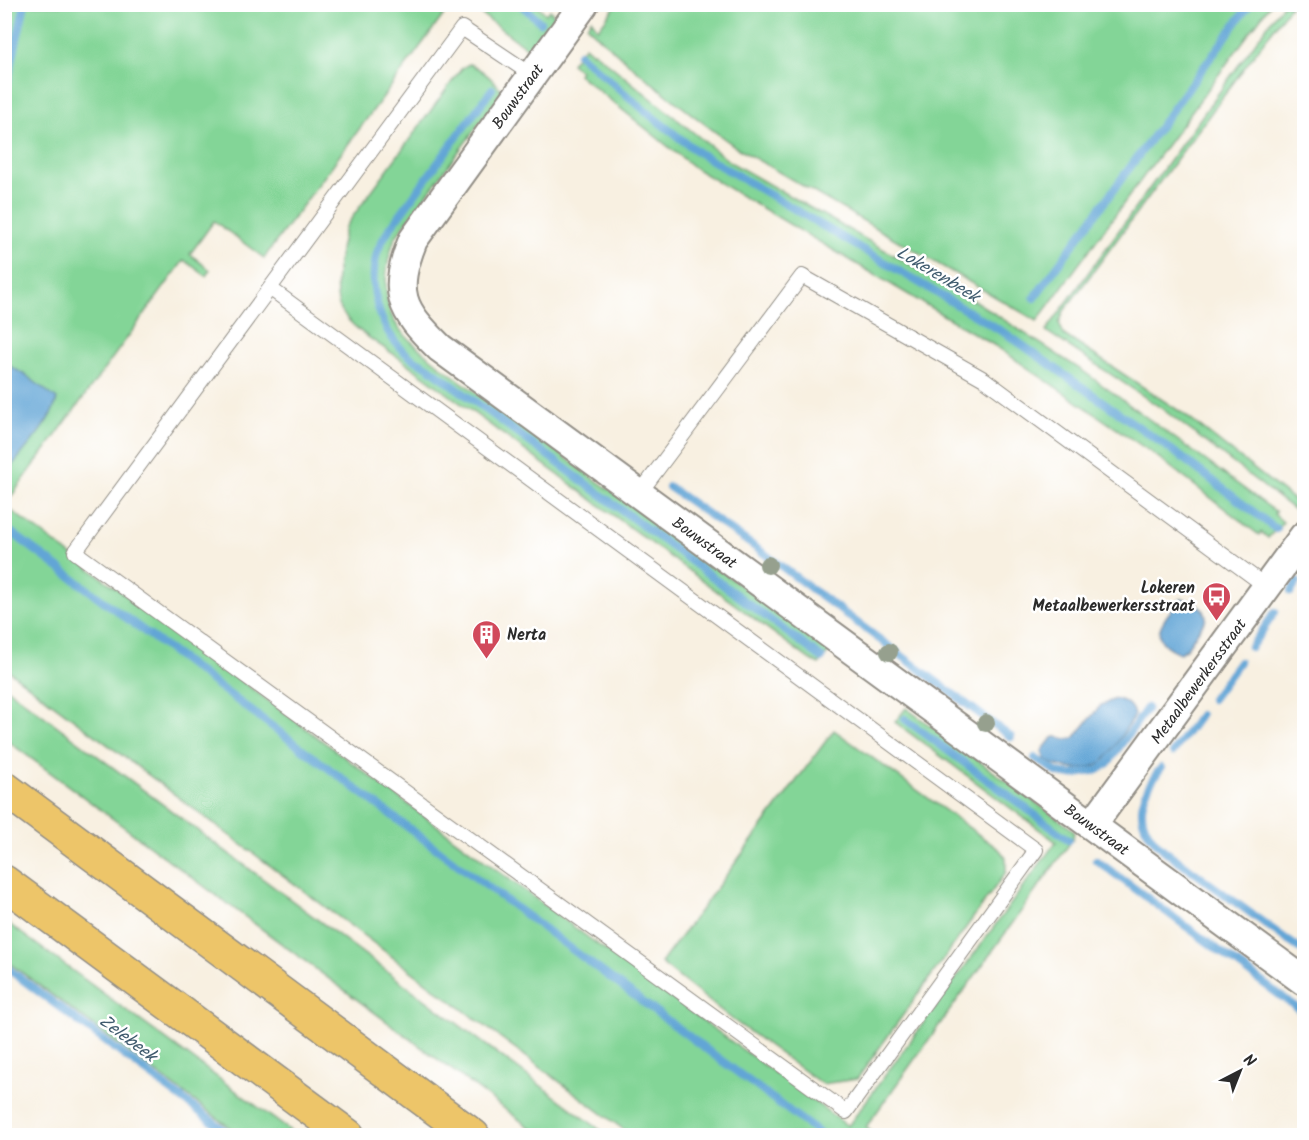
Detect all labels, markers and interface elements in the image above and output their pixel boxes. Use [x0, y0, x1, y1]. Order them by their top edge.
street label: Bouwstraat [486, 58, 551, 135]
water label: Lokerenbeek [890, 239, 986, 313]
street label: Bouwstraat [666, 511, 743, 576]
place label: Lokeren Metaalbewerkersstraat [1032, 576, 1196, 619]
bus stop icon: Lokeren Metaalbewerkersstraat [1200, 580, 1232, 622]
street label: Metaalbewerkersstraat [1145, 613, 1254, 750]
building icon: Nerta [470, 618, 502, 660]
place label: Nerta [507, 623, 546, 648]
street label: Bouwstraat [1058, 798, 1135, 863]
water label: Zelebeek [92, 1008, 164, 1072]
north arrow [1210, 1041, 1270, 1101]
text: N [1237, 1048, 1261, 1074]

